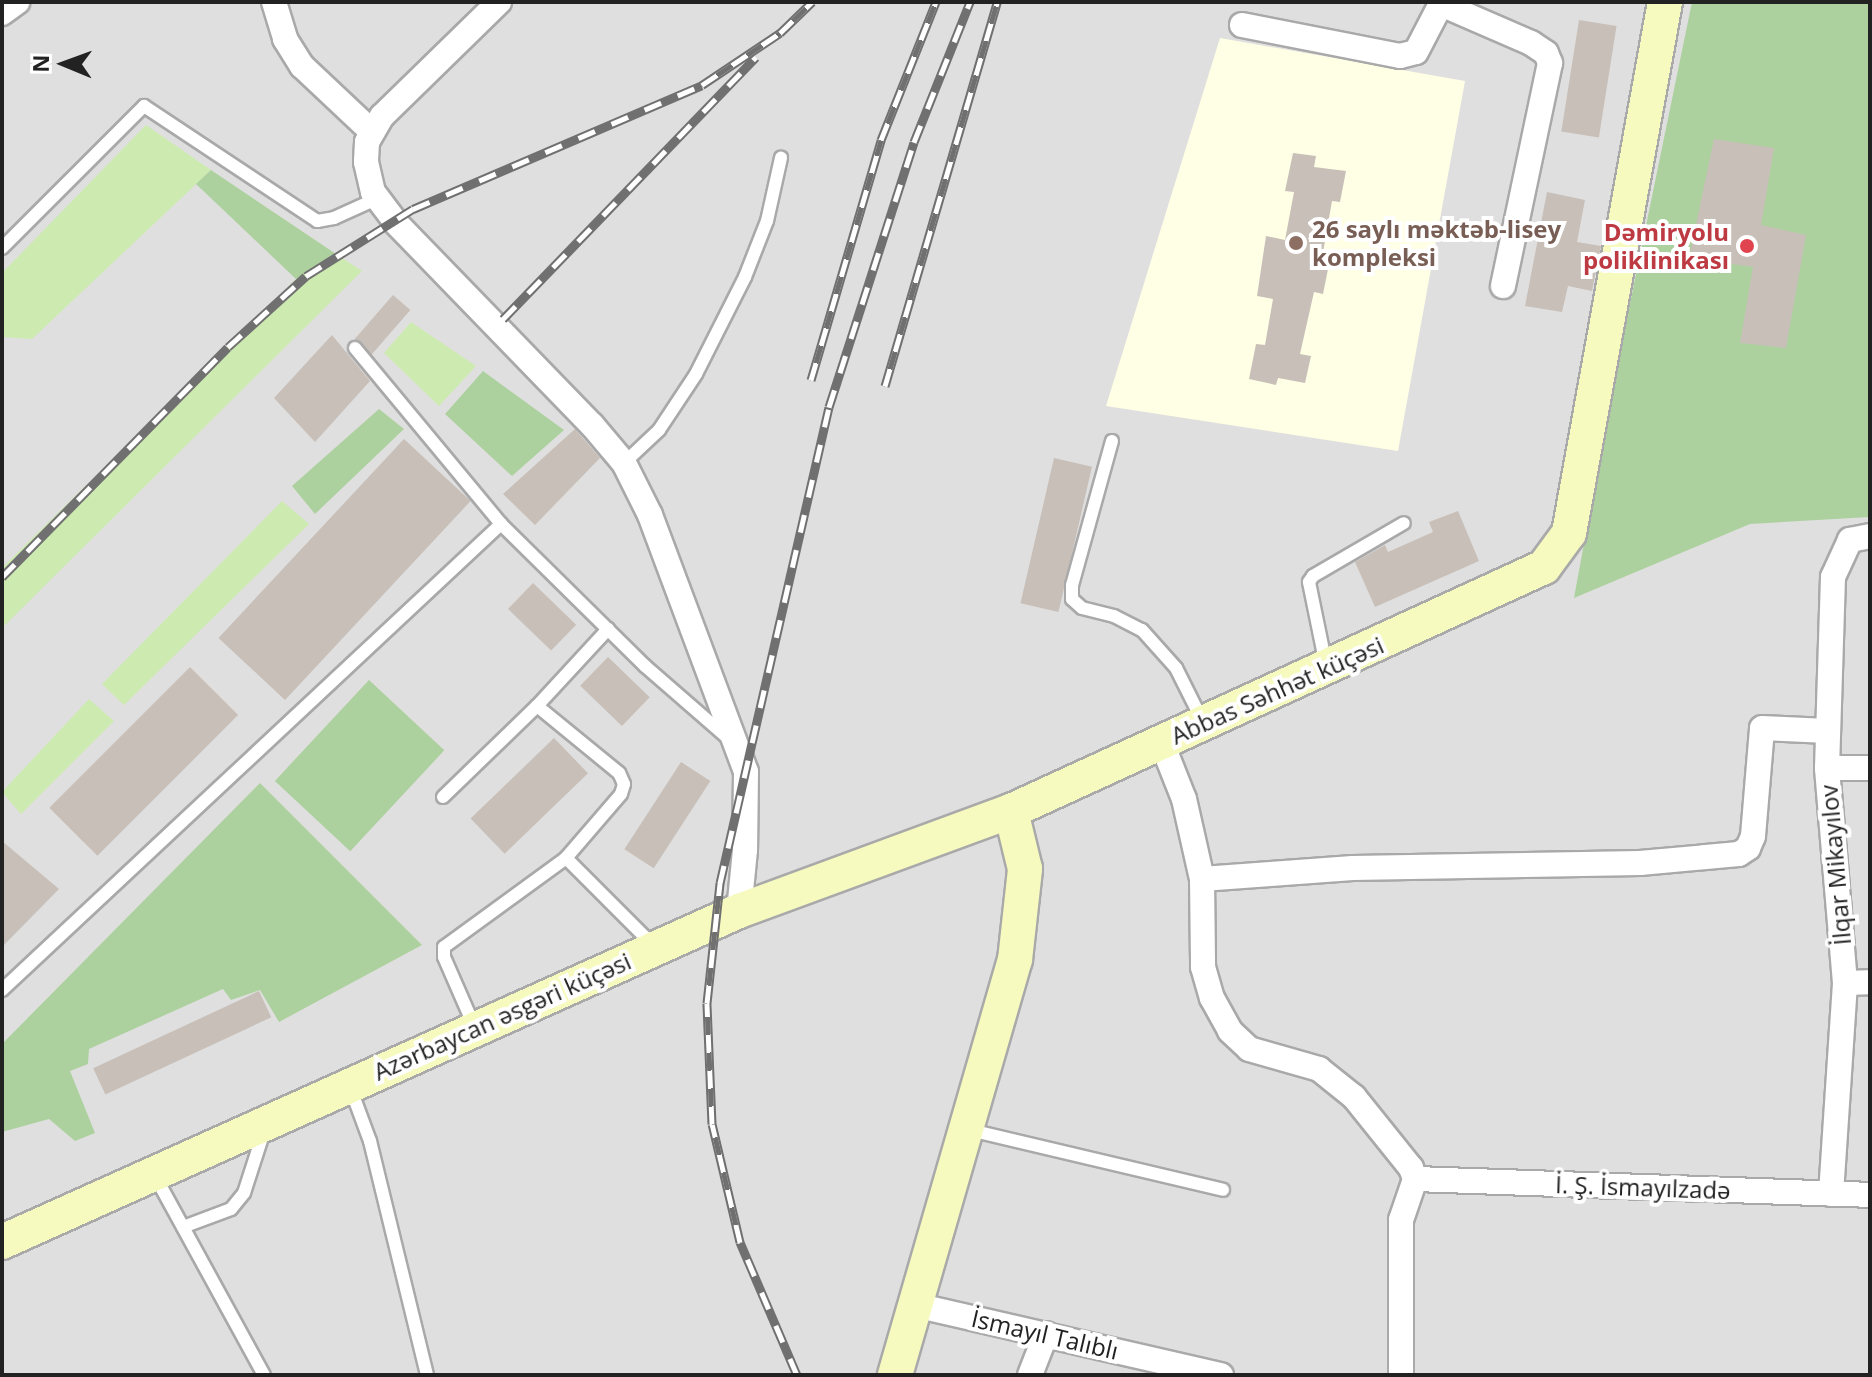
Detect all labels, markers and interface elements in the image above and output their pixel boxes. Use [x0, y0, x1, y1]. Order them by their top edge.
north arrow [24, 24, 104, 104]
text: N [25, 54, 55, 73]
place label: 26 saylı məktəb-lisey kompleksi [1312, 215, 1561, 271]
place label: Dəmiryolu poliklinikası [1583, 218, 1729, 274]
marker: 26 saylı məktəb-lisey kompleksi [1287, 234, 1305, 252]
marker: Dəmiryolu poliklinikası [1736, 235, 1758, 257]
street label: Abbas Səhhət küçəsi [1166, 630, 1388, 750]
street label: İlqar Mikayılov [1814, 784, 1856, 946]
street label: Azərbaycan əsgəri küçəsi [369, 946, 635, 1086]
street label: İ. Ş. İsmayılzadə [1555, 1170, 1731, 1204]
street label: İsmayıl Talıblı [969, 1303, 1121, 1365]

